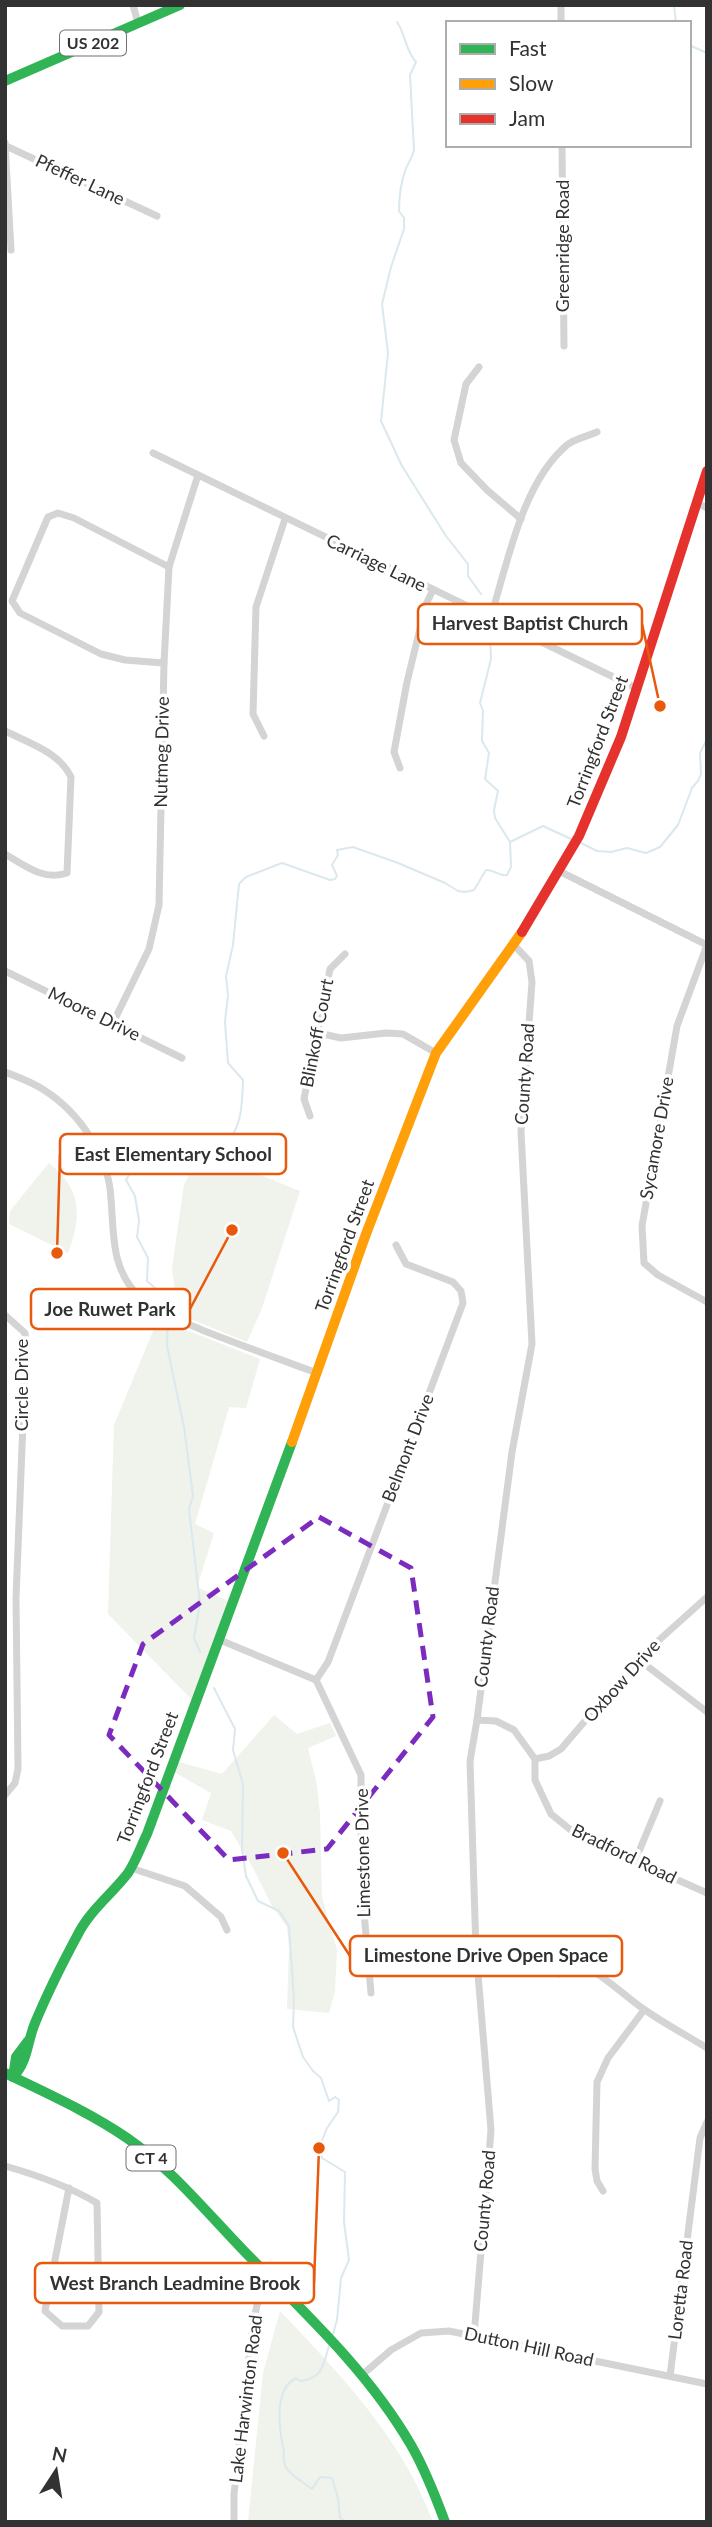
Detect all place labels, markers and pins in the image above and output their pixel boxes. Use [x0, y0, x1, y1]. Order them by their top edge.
callout: Harvest Baptist Church [418, 604, 642, 644]
callout: East Elementary School [60, 1134, 286, 1174]
callout: Joe Ruwet Park [31, 1289, 190, 1329]
callout: Limestone Drive Open Space [350, 1936, 622, 1976]
callout: West Branch Leadmine Brook [35, 2263, 314, 2303]

